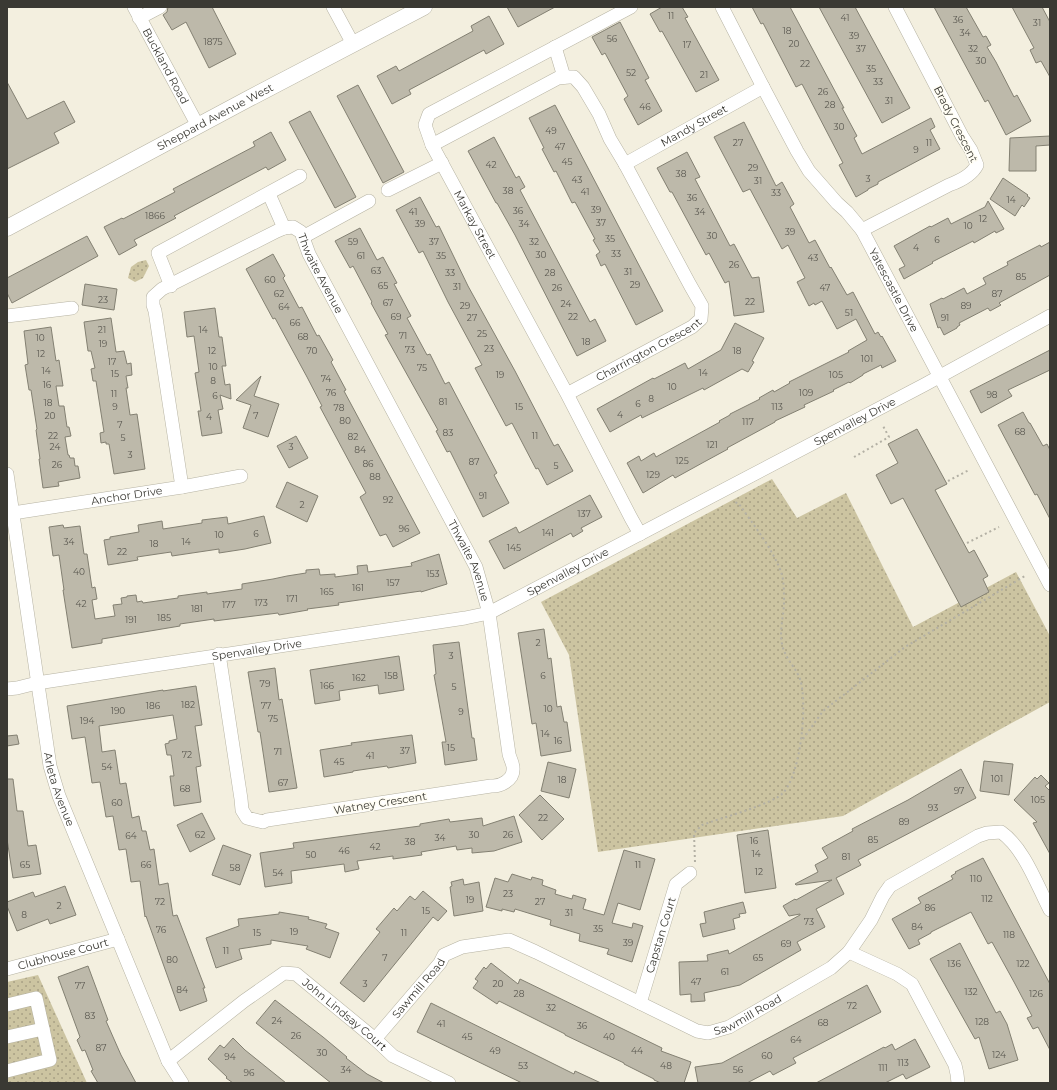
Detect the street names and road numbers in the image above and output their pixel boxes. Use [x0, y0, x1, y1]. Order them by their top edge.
street label: Buckland Road [140, 26, 192, 107]
street label: Sheppard Avenue West [155, 80, 276, 153]
street label: Brady Crescent [931, 84, 981, 165]
street label: Mandy Street [658, 101, 730, 150]
street label: Markay Street [451, 188, 500, 262]
street label: Thwaite Avenue [295, 231, 347, 316]
street label: Yatescastle Drive [866, 246, 922, 335]
street label: Charrington Crescent [593, 314, 705, 384]
street label: Spenvalley Drive [811, 394, 898, 449]
street label: Anchor Drive [90, 483, 164, 508]
street label: Thwaite Avenue [445, 517, 492, 603]
street label: Spenvalley Drive [524, 544, 611, 599]
street label: Spenvalley Drive [211, 636, 303, 663]
street label: Arleta Avenue [41, 751, 78, 829]
street label: Watney Crescent [332, 789, 428, 817]
street label: Capstan Court [642, 895, 679, 975]
street label: Clubhouse Court [16, 935, 110, 973]
street label: Sawmill Road [389, 956, 448, 1021]
street label: John Lindsay Court [299, 975, 390, 1054]
street label: Sawmill Road [712, 991, 784, 1038]

